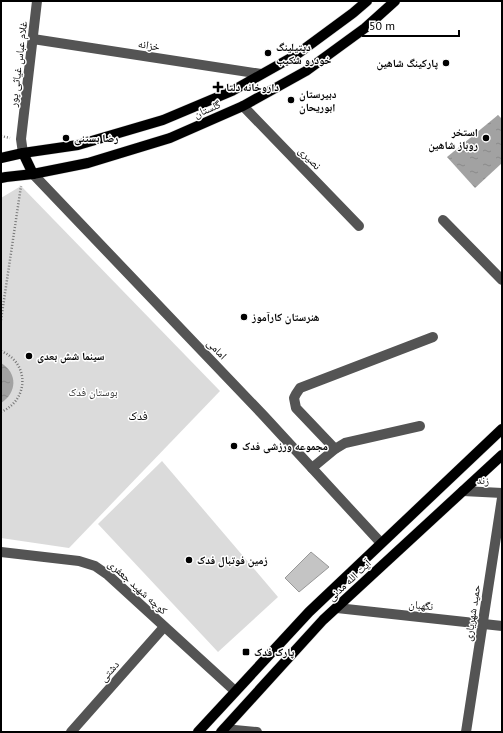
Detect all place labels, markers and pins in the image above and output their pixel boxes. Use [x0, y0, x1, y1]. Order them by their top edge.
place label: دیتیلینگ خودرو شکیب [276, 40, 331, 67]
marker: دیتیلینگ خودرو شکیب [263, 48, 273, 58]
place label: پارکینگ شاهین [377, 56, 438, 71]
marker: پارکینگ شاهین [441, 58, 451, 68]
place label: داروخانه دلتا [226, 80, 279, 94]
marker: داروخانه دلتا [213, 82, 223, 92]
place label: دبیرستان ابوریحان [299, 87, 337, 115]
marker: دبیرستان ابوریحان [286, 95, 296, 105]
place label: استخر روباز شاهین [428, 125, 478, 153]
place label: رضا بستنی [74, 131, 118, 146]
marker: رضا بستنی [61, 133, 71, 143]
marker: استخر روباز شاهین [481, 133, 491, 143]
place label: هنرستان کارآموز [251, 310, 320, 325]
marker: هنرستان کارآموز [239, 312, 249, 322]
place label: سینما شش بعدی [37, 349, 105, 364]
marker: سینما شش بعدی [24, 351, 34, 361]
place label: مجموعه ورزشی فدک [242, 439, 328, 454]
marker: مجموعه ورزشی فدک [229, 441, 239, 451]
place label: زمین فوتبال فدک [197, 553, 268, 568]
marker: زمین فوتبال فدک [184, 555, 194, 565]
place label: پارک فدک [254, 645, 294, 659]
marker: پارک فدک [241, 647, 251, 657]

